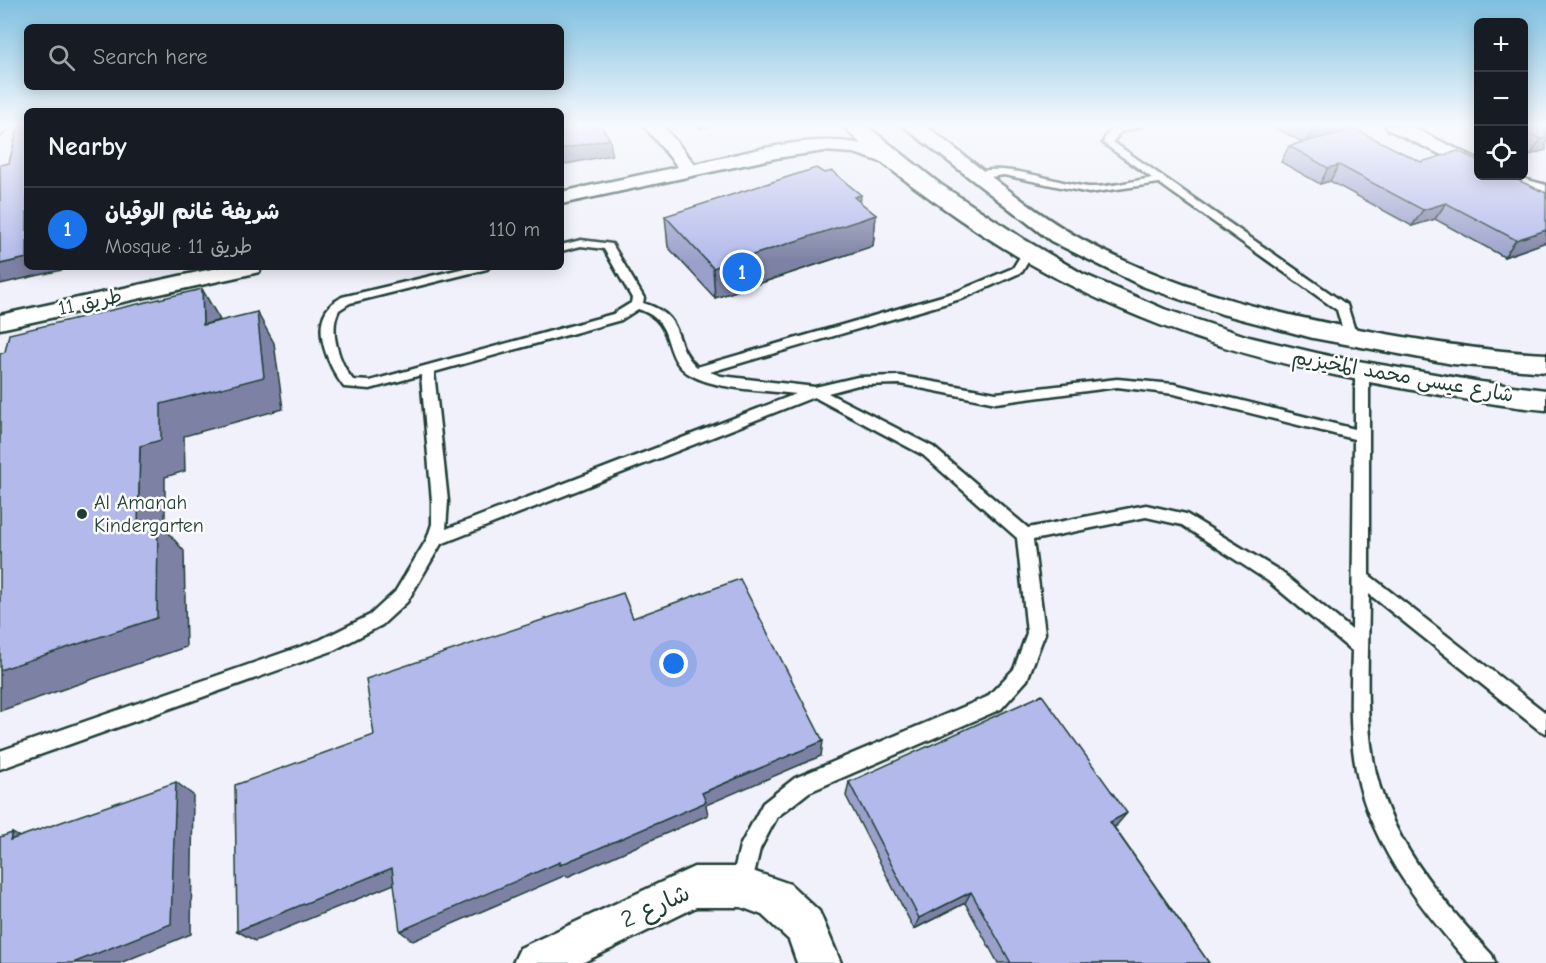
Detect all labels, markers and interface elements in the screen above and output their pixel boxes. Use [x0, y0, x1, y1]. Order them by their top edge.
map controls [1474, 18, 1528, 180]
button: + [1474, 18, 1528, 72]
search box [24, 24, 564, 90]
icon: search [45, 41, 78, 74]
text: Search here [93, 44, 208, 70]
button: − [1474, 72, 1528, 126]
button: locate [1474, 126, 1528, 180]
text: Nearby [48, 132, 127, 162]
text: شريفة غانم الوقيان [105, 199, 280, 225]
text: 1 [64, 218, 71, 241]
text: 110 m [489, 218, 540, 241]
text: Mosque · طريق 11 [105, 235, 252, 258]
pin: 1 [722, 250, 762, 294]
street label: طريق 11 [56, 284, 124, 320]
street label: شارع عيسى محمد المخيزيم [1290, 345, 1515, 410]
place label: Al Amanah Kindergarten [94, 491, 204, 537]
marker: Al Amanah Kindergarten [75, 507, 89, 521]
your location [659, 649, 688, 678]
street label: شارع 2 [616, 878, 695, 936]

